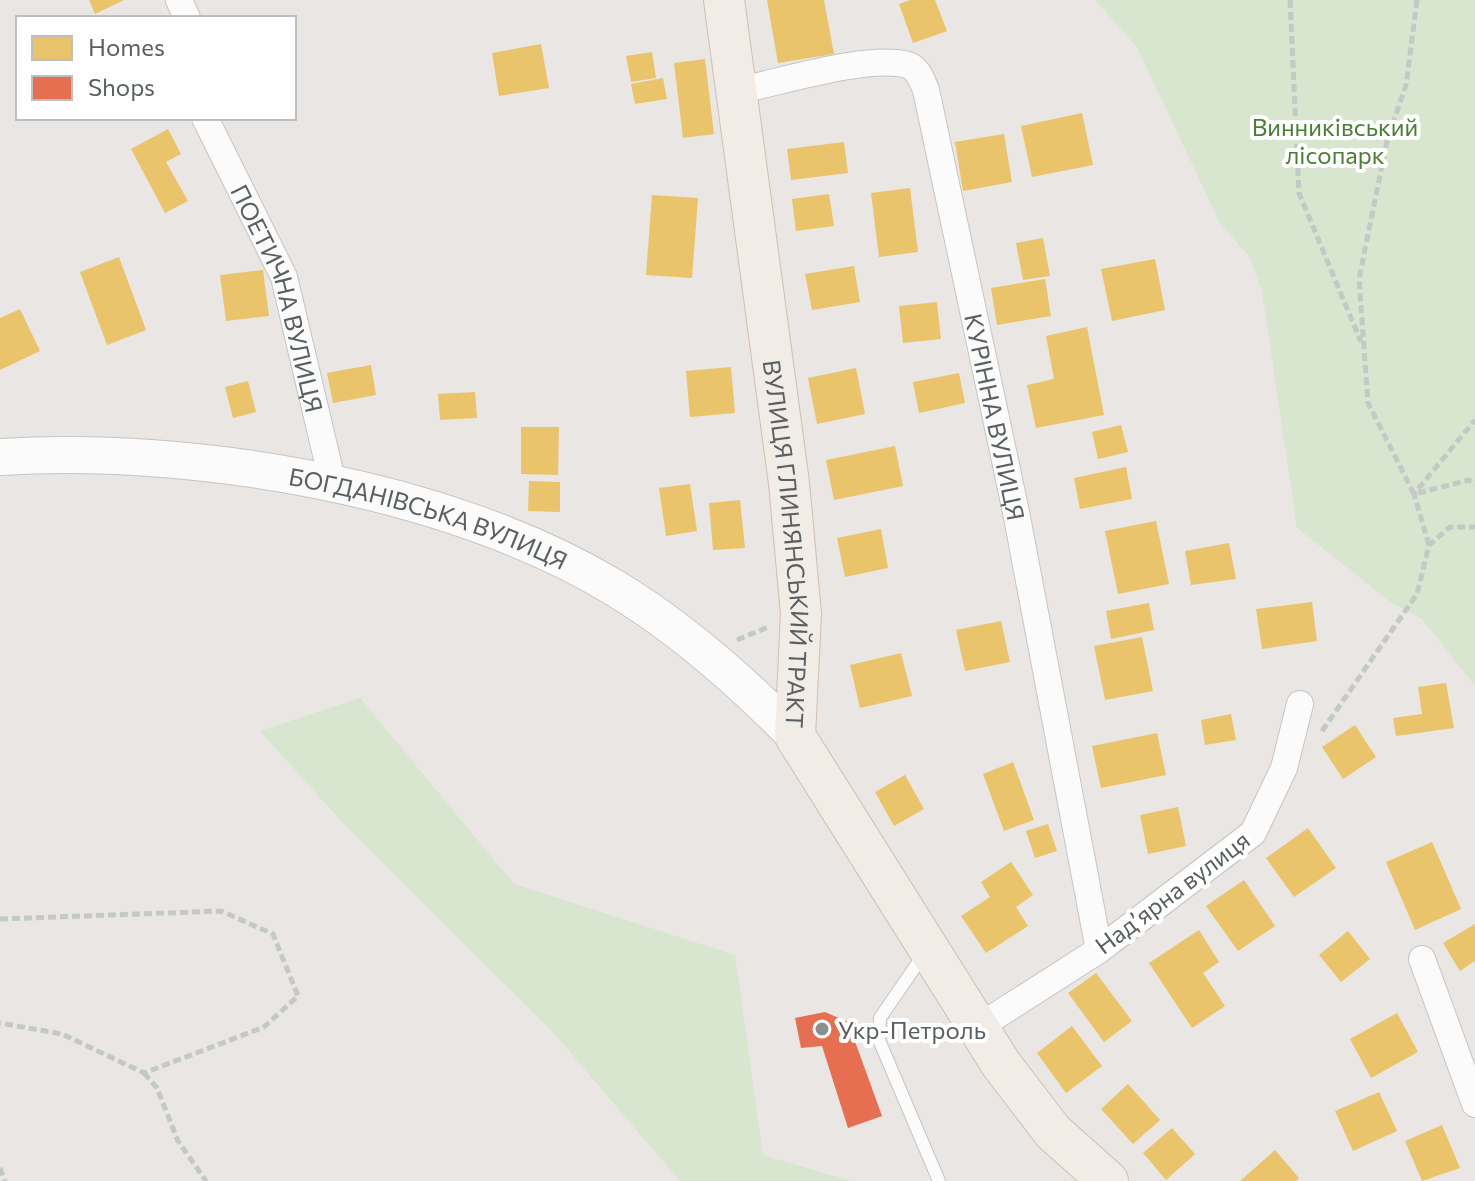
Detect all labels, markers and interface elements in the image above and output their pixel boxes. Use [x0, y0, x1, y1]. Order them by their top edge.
legend [16, 16, 296, 120]
text: Homes [88, 32, 165, 61]
text: Shops [88, 72, 155, 101]
park label: Винниківський лісопарк [1252, 112, 1418, 169]
street label: ПОЕТИЧНА ВУЛИЦЯ [226, 179, 330, 415]
street label: КУРІННА ВУЛИЦЯ [960, 311, 1032, 523]
street label: ВУЛИЦЯ ГЛИНЯНСЬКИЙ ТРАКТ [758, 358, 816, 729]
street label: БОГДАНІВСЬКА ВУЛИЦЯ [287, 461, 573, 574]
street label: Надʼярна вулиця [1089, 824, 1255, 960]
place label: Укр-Петроль [838, 1015, 986, 1044]
marker: Укр-Петроль [813, 1020, 831, 1038]

